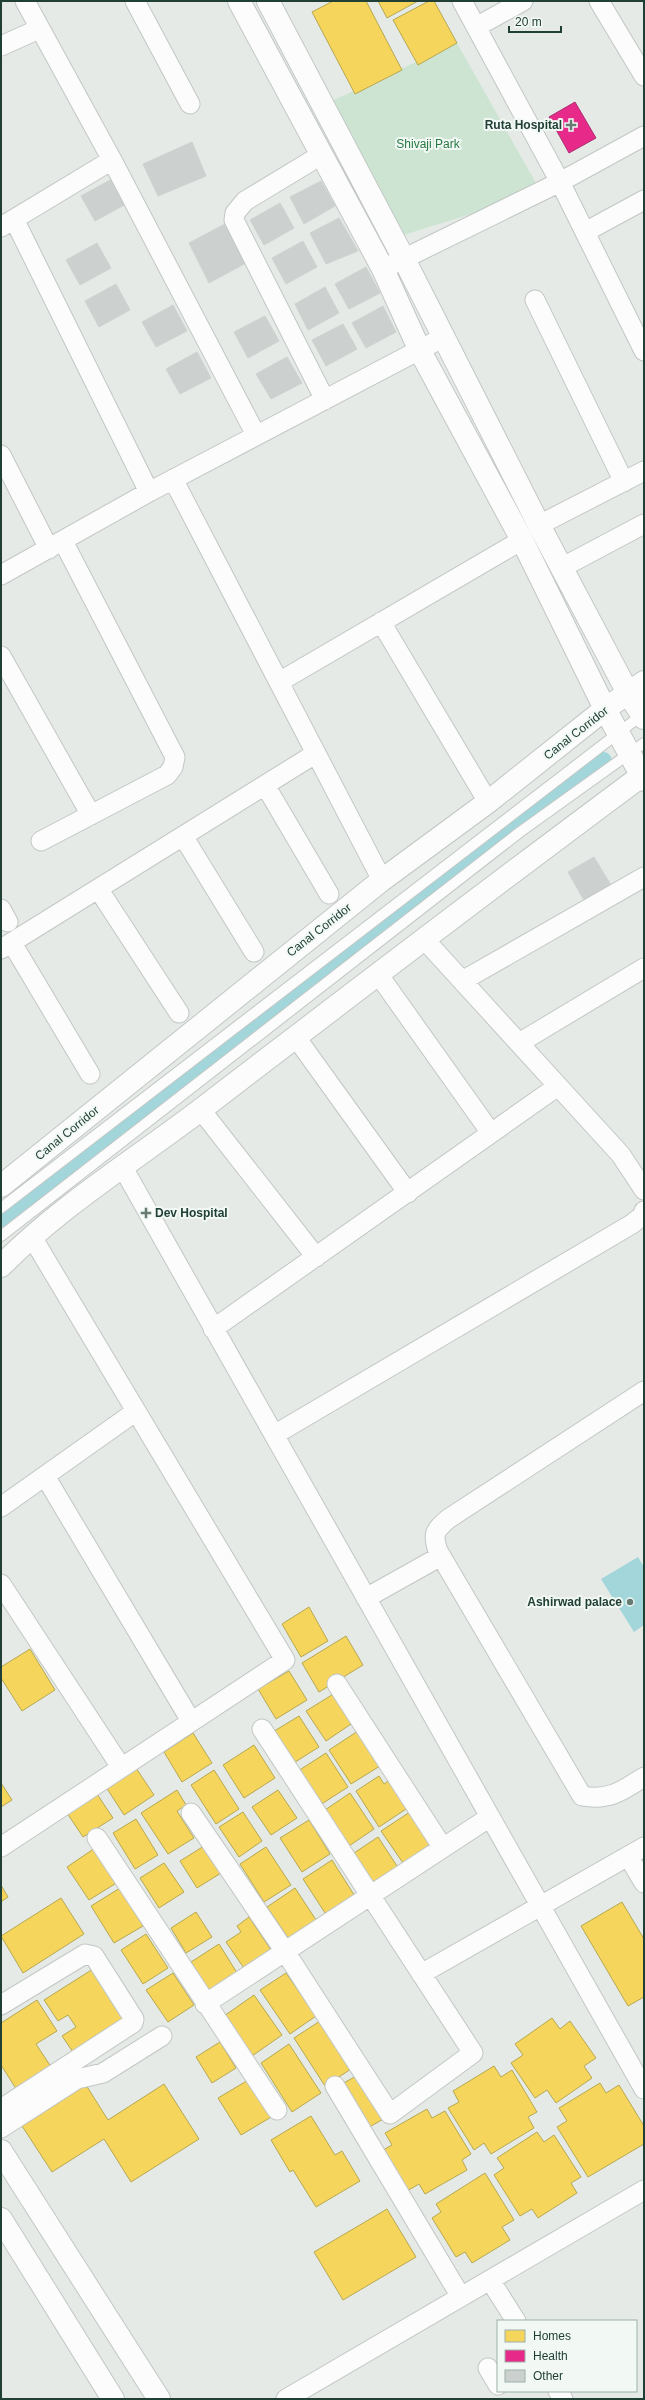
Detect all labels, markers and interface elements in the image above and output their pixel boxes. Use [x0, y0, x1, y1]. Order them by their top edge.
scale bar [509, 8, 561, 34]
text: 20 m [515, 15, 542, 29]
place label: Ruta Hospital [485, 118, 562, 132]
marker: Ruta Hospital [565, 119, 577, 131]
park label: Shivaji Park [396, 137, 461, 151]
street label: Canal Corridor [541, 703, 611, 763]
street label: Canal Corridor [284, 900, 354, 960]
street label: Canal Corridor [32, 1103, 102, 1163]
place label: Dev Hospital [155, 1206, 228, 1220]
marker: Dev Hospital [140, 1207, 152, 1219]
place label: Ashirwad palace [527, 1595, 622, 1609]
marker: Ashirwad palace [625, 1597, 635, 1607]
legend [497, 2320, 637, 2392]
text: Homes [533, 2329, 571, 2343]
text: Health [533, 2349, 568, 2363]
text: Other [533, 2369, 563, 2383]

